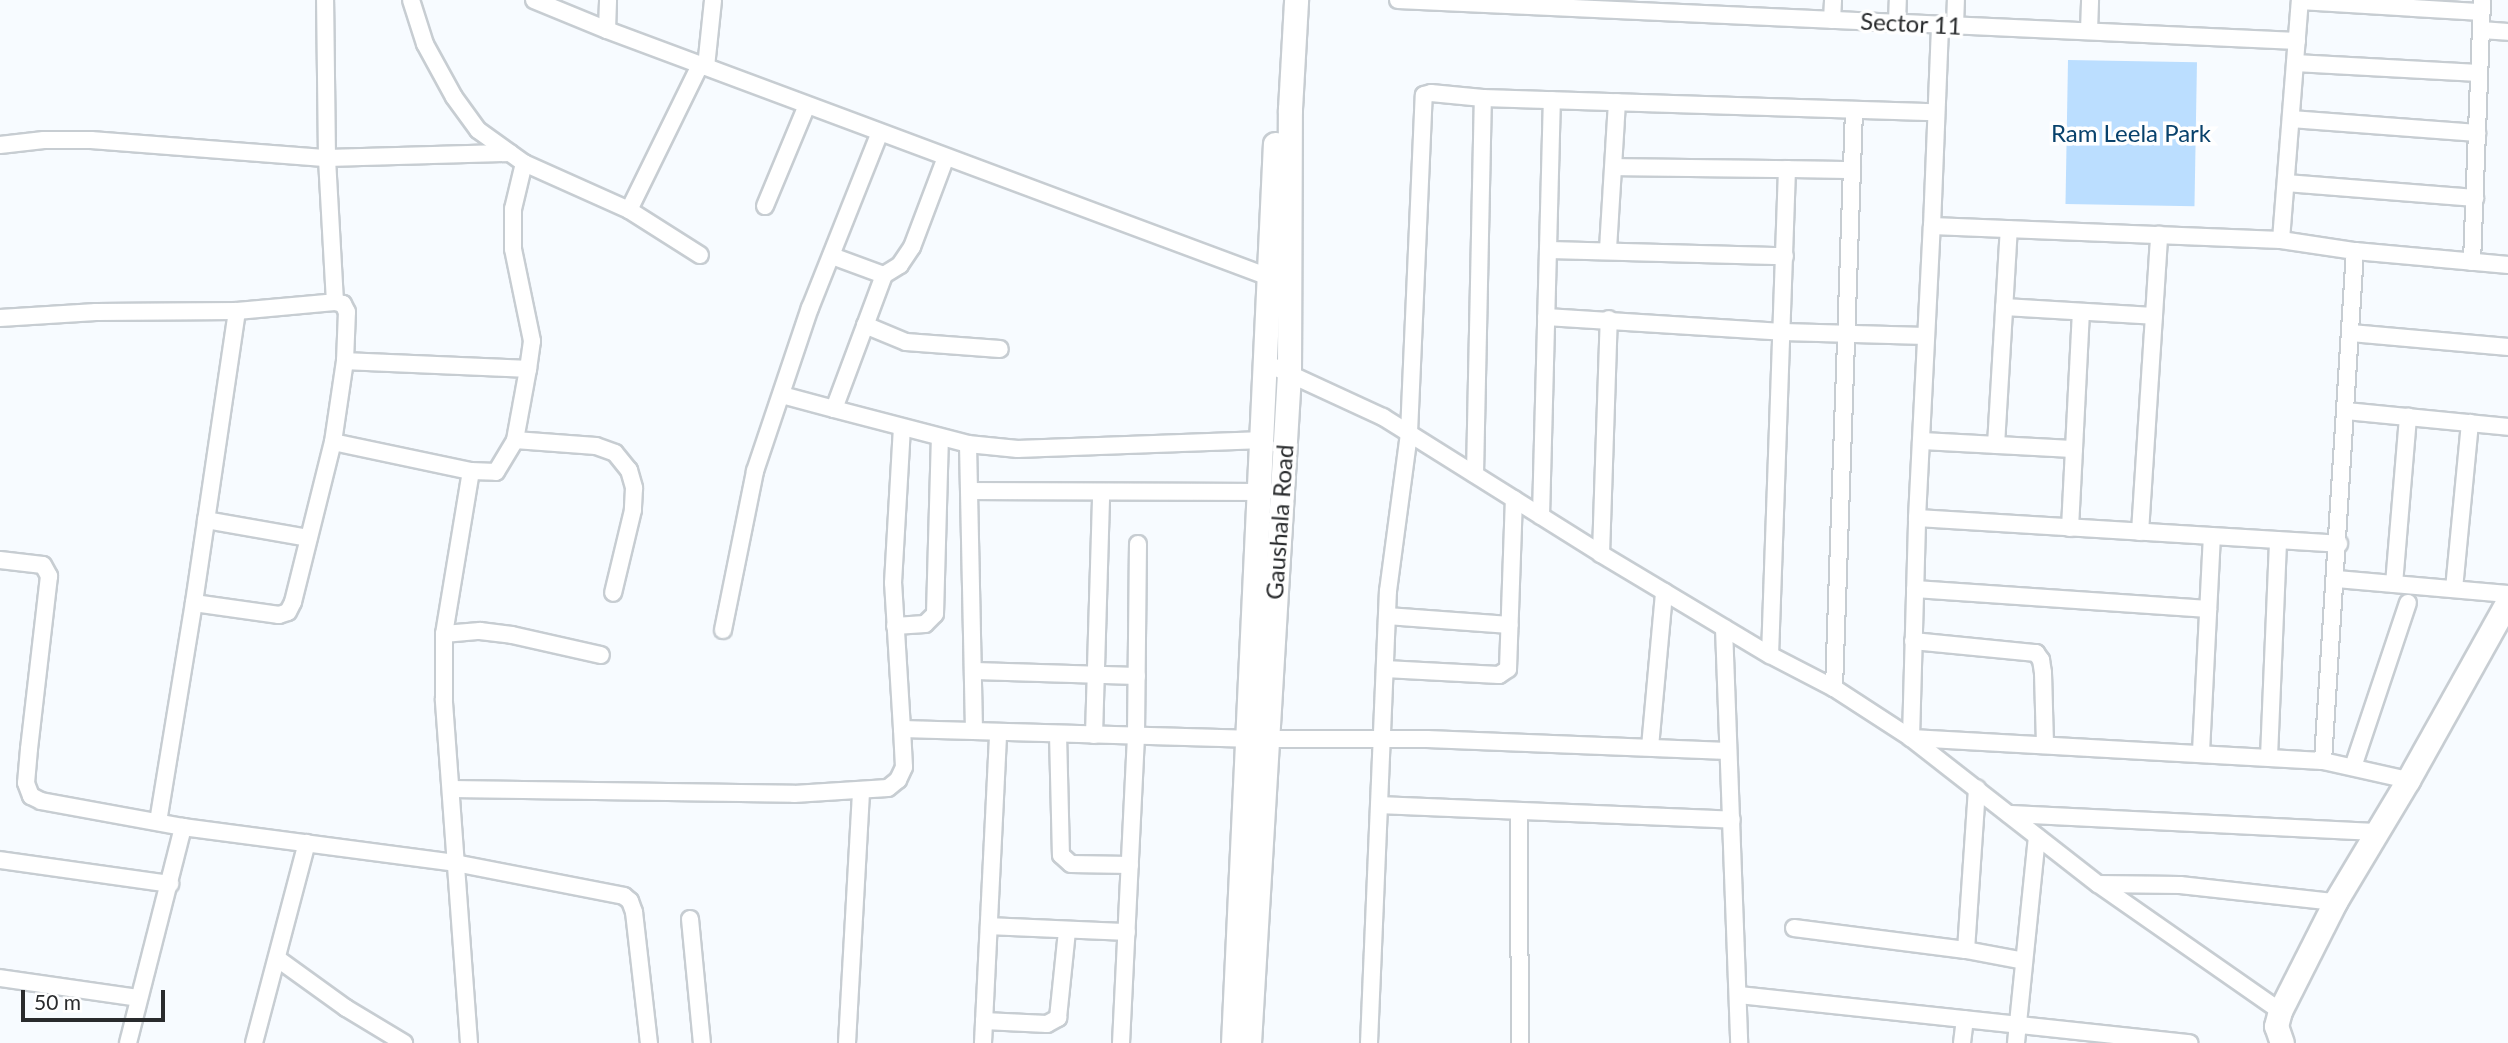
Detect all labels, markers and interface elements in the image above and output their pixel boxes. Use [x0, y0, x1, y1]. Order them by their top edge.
street label: Sector 11 [1859, 6, 1963, 40]
park label: Ram Leela Park [2051, 119, 2211, 147]
street label: Gaushala Road [1259, 443, 1299, 601]
scale bar [24, 976, 168, 1020]
text: 50 m [34, 989, 81, 1014]

